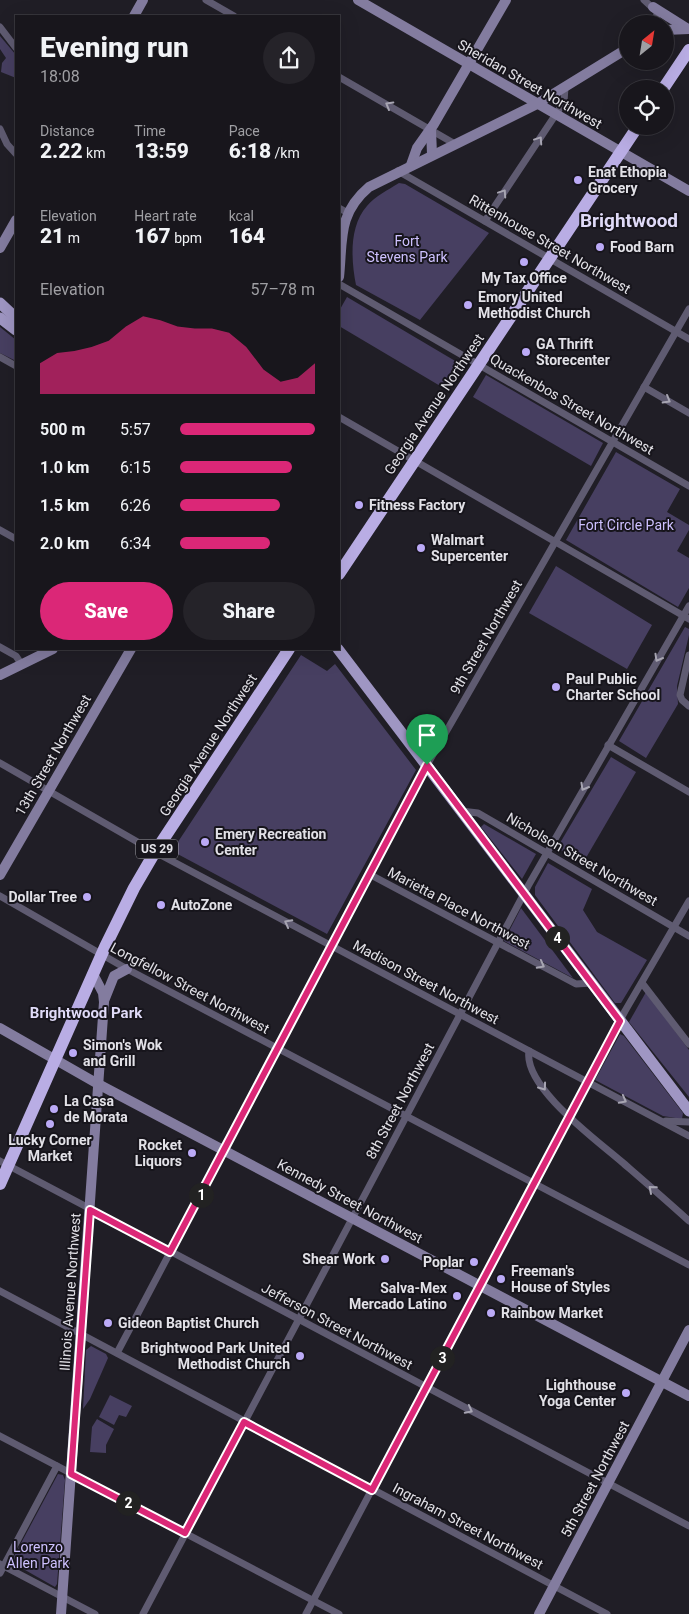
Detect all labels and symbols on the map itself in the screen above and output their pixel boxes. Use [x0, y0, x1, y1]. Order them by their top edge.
north arrow [619, 15, 674, 70]
street label: Sheridan Street Northwest [455, 36, 605, 132]
one-way arrow [385, 102, 394, 112]
one-way arrow [533, 136, 542, 146]
place label: Enat Ethopia Grocery [588, 164, 667, 196]
marker: Enat Ethopia Grocery [572, 174, 584, 186]
one-way arrow [497, 189, 506, 199]
street label: Rittenhouse Street Northwest [467, 191, 634, 297]
district label: Brightwood [580, 209, 678, 232]
park label: Fort Stevens Park [367, 233, 448, 265]
place label: Food Barn [610, 239, 674, 255]
marker: Food Barn [594, 241, 606, 253]
marker: My Tax Office [518, 256, 530, 268]
place label: My Tax Office [481, 270, 567, 286]
place label: Emory United Methodist Church [478, 289, 590, 321]
marker: Emory United Methodist Church [462, 299, 474, 311]
street label: Georgia Avenue Northwest [381, 330, 487, 477]
place label: GA Thrift Storecenter [536, 336, 610, 368]
marker: GA Thrift Storecenter [520, 346, 532, 358]
street label: Quackenbos Street Northwest [487, 350, 657, 458]
one-way arrow [661, 393, 670, 403]
place label: Fitness Factory [369, 497, 466, 513]
marker: Fitness Factory [353, 499, 365, 511]
park label: Fort Circle Park [578, 517, 675, 533]
place label: Walmart Supercenter [431, 532, 508, 564]
marker: Walmart Supercenter [415, 542, 427, 554]
street label: 9th Street Northwest [447, 577, 525, 697]
one-way arrow [655, 653, 665, 662]
street label: Georgia Avenue Northwest [156, 671, 260, 819]
place label: Paul Public Charter School [566, 671, 660, 703]
marker: Paul Public Charter School [550, 681, 562, 693]
street label: 13th Street Northwest [12, 691, 94, 818]
pin [406, 714, 448, 765]
one-way arrow [580, 782, 590, 791]
street label: Nicholson Street Northwest [504, 809, 661, 909]
place label: Emery Recreation Center [215, 826, 327, 858]
marker: Emery Recreation Center [199, 836, 211, 848]
road number: US 29 [136, 840, 178, 859]
street label: Marietta Place Northwest [385, 864, 533, 953]
place label: Dollar Tree [9, 889, 77, 905]
marker: Dollar Tree [81, 891, 93, 903]
place label: AutoZone [171, 897, 233, 913]
marker: AutoZone [155, 899, 167, 911]
one-way arrow [285, 919, 294, 929]
pin: 4 [544, 926, 570, 950]
street label: Madison Street Northwest [350, 937, 502, 1028]
street label: Longfellow Street Northwest [108, 939, 272, 1037]
one-way arrow [535, 959, 544, 969]
district label: Brightwood Park [30, 1004, 143, 1022]
place label: Simon's Wok and Grill [83, 1037, 163, 1069]
street label: 8th Street Northwest [363, 1040, 438, 1162]
marker: Simon's Wok and Grill [67, 1047, 79, 1059]
one-way arrow [537, 1081, 546, 1091]
place label: La Casa de Morata [64, 1093, 128, 1125]
one-way arrow [618, 1094, 627, 1104]
marker: La Casa de Morata [48, 1103, 60, 1115]
marker: Lucky Corner Market [44, 1118, 56, 1130]
place label: Lucky Corner Market [8, 1132, 92, 1164]
place label: Rocket Liquors [135, 1137, 182, 1169]
marker: Rocket Liquors [186, 1147, 198, 1159]
street label: Kennedy Street Northwest [275, 1156, 426, 1246]
pin: 1 [188, 1182, 214, 1208]
one-way arrow [649, 1185, 658, 1194]
street label: Illinois Avenue Northwest [57, 1212, 84, 1371]
place label: Shear Work [302, 1251, 376, 1267]
marker: Shear Work [379, 1253, 391, 1265]
place label: Poplar [423, 1254, 464, 1270]
marker: Poplar [468, 1256, 480, 1268]
place label: Freeman's House of Styles [511, 1263, 610, 1295]
marker: Freeman's House of Styles [495, 1273, 507, 1285]
street label: Jefferson Street Northwest [259, 1279, 416, 1373]
place label: Salva-Mex Mercado Latino [349, 1280, 448, 1312]
marker: Salva-Mex Mercado Latino [451, 1290, 463, 1302]
place label: Rainbow Market [501, 1305, 603, 1321]
marker: Rainbow Market [485, 1307, 497, 1319]
place label: Gideon Baptist Church [118, 1315, 259, 1331]
marker: Gideon Baptist Church [102, 1317, 114, 1329]
place label: Brightwood Park United Methodist Church [141, 1340, 290, 1372]
pin: 3 [430, 1346, 454, 1370]
marker: Brightwood Park United Methodist Church [294, 1350, 306, 1362]
place label: Lighthouse Yoga Center [539, 1377, 616, 1409]
marker: Lighthouse Yoga Center [620, 1387, 632, 1399]
one-way arrow [464, 1404, 473, 1414]
street label: 5th Street Northwest [558, 1418, 633, 1540]
street label: Ingraham Street Northwest [390, 1479, 546, 1573]
pin: 2 [116, 1490, 140, 1516]
park label: Lorenzo Allen Park [7, 1539, 70, 1571]

